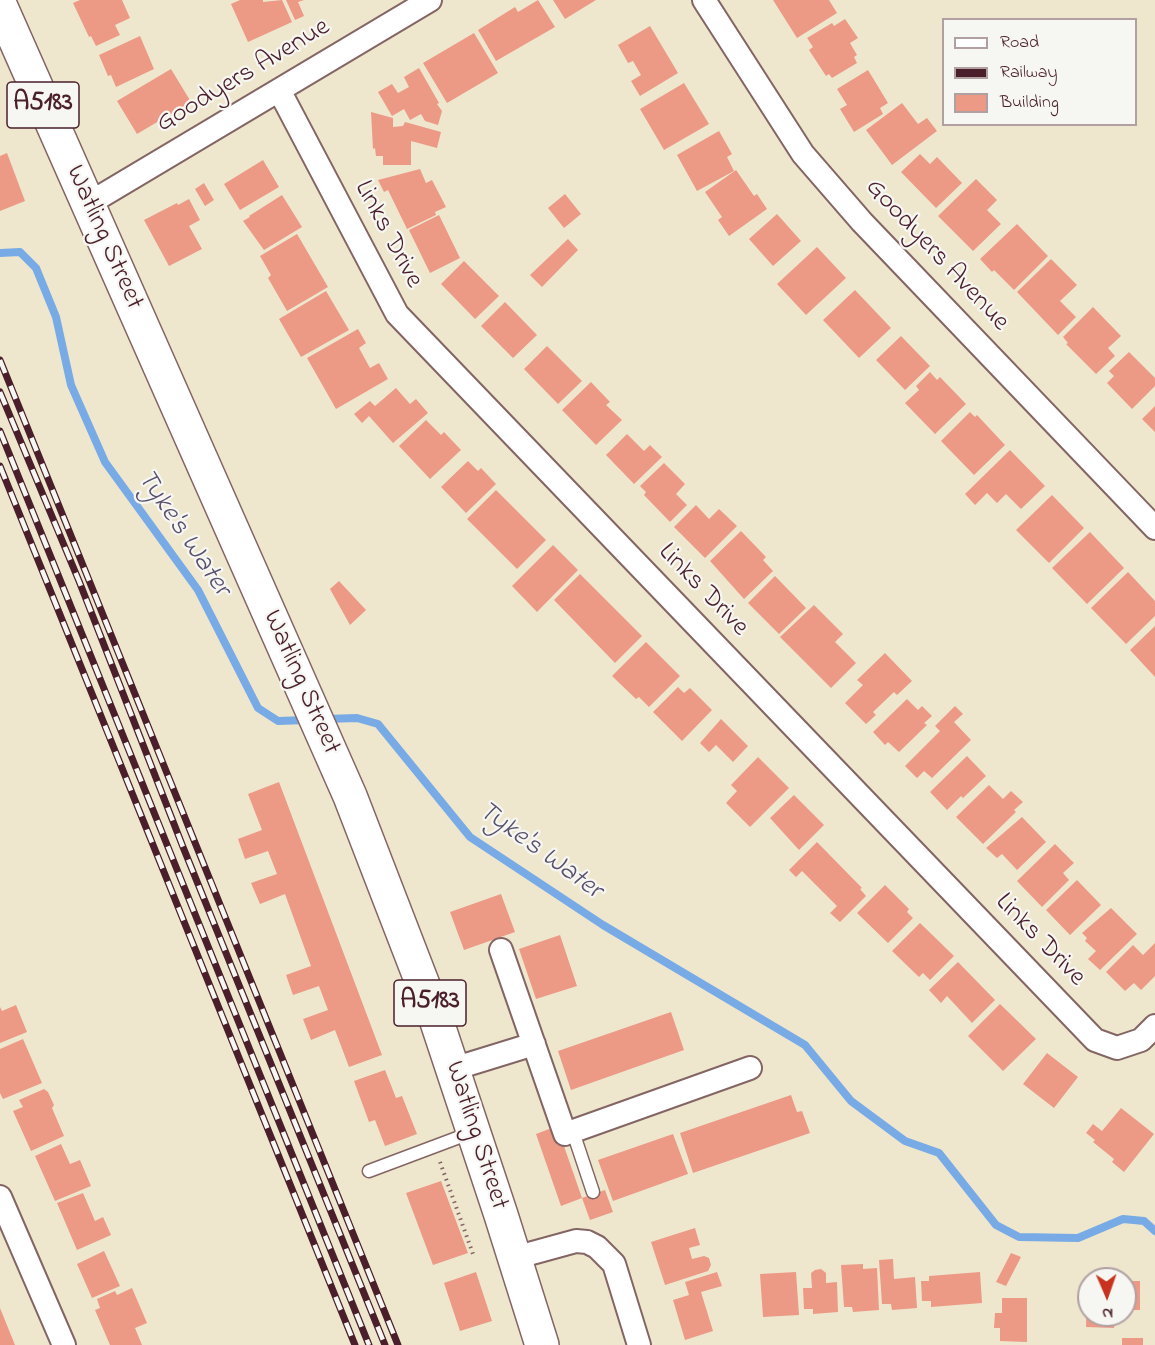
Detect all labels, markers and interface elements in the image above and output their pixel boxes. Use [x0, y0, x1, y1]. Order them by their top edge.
street label: Goodyers Avenue [151, 12, 337, 142]
legend [942, 18, 1137, 126]
text: Road [1000, 30, 1039, 56]
text: Railway [1000, 60, 1057, 86]
road number: A5183 [7, 82, 79, 128]
text: Building [1000, 90, 1059, 116]
street label: Watling Street [57, 161, 149, 315]
street label: Goodyers Avenue [857, 173, 1015, 339]
street label: Links Drive [345, 176, 429, 294]
water label: Tyke's Water [127, 464, 237, 604]
street label: Links Drive [650, 538, 754, 644]
street label: Watling Street [254, 606, 346, 760]
water label: Tyke's Water [470, 796, 608, 908]
street label: Links Drive [987, 888, 1091, 994]
road number: A5183 [394, 980, 466, 1026]
street label: Watling Street [436, 1058, 514, 1214]
north arrow [1077, 1267, 1137, 1327]
text: N [1102, 1301, 1113, 1325]

